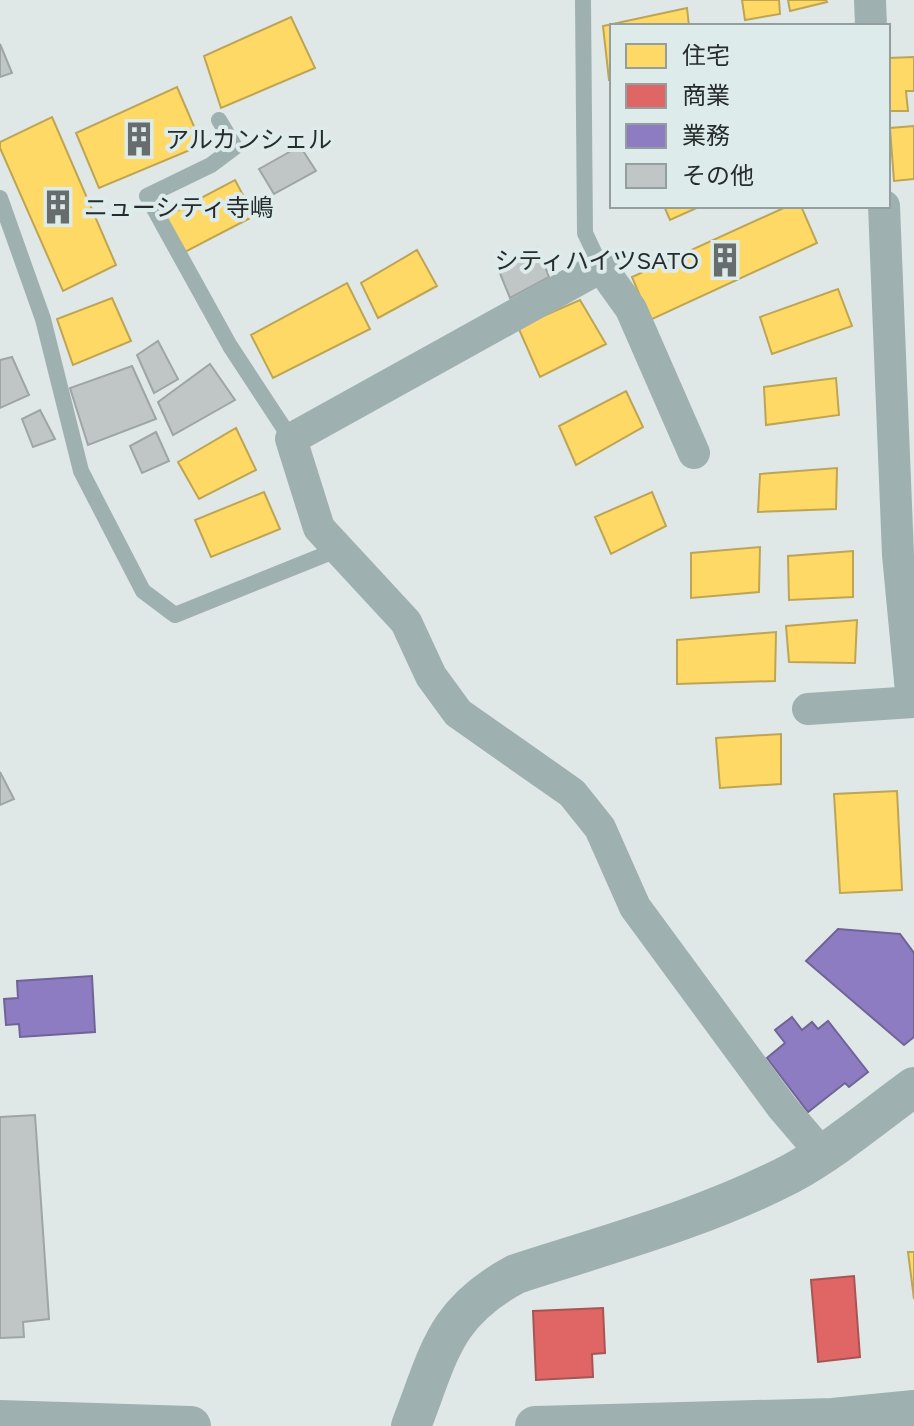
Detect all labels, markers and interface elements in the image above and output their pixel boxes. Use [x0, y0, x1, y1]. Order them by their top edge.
legend [610, 24, 890, 208]
text: 住宅 [682, 41, 730, 70]
text: 商業 [682, 81, 730, 110]
building icon: アルカンシェル [120, 120, 158, 158]
text: 業務 [682, 121, 730, 150]
place label: アルカンシェル [165, 125, 332, 154]
text: その他 [682, 161, 754, 190]
building icon: ニューシティ寺嶋 [39, 188, 77, 226]
place label: ニューシティ寺嶋 [84, 193, 274, 222]
building icon: シティハイツSATO [706, 241, 744, 279]
place label: シティハイツSATO [494, 246, 699, 275]

